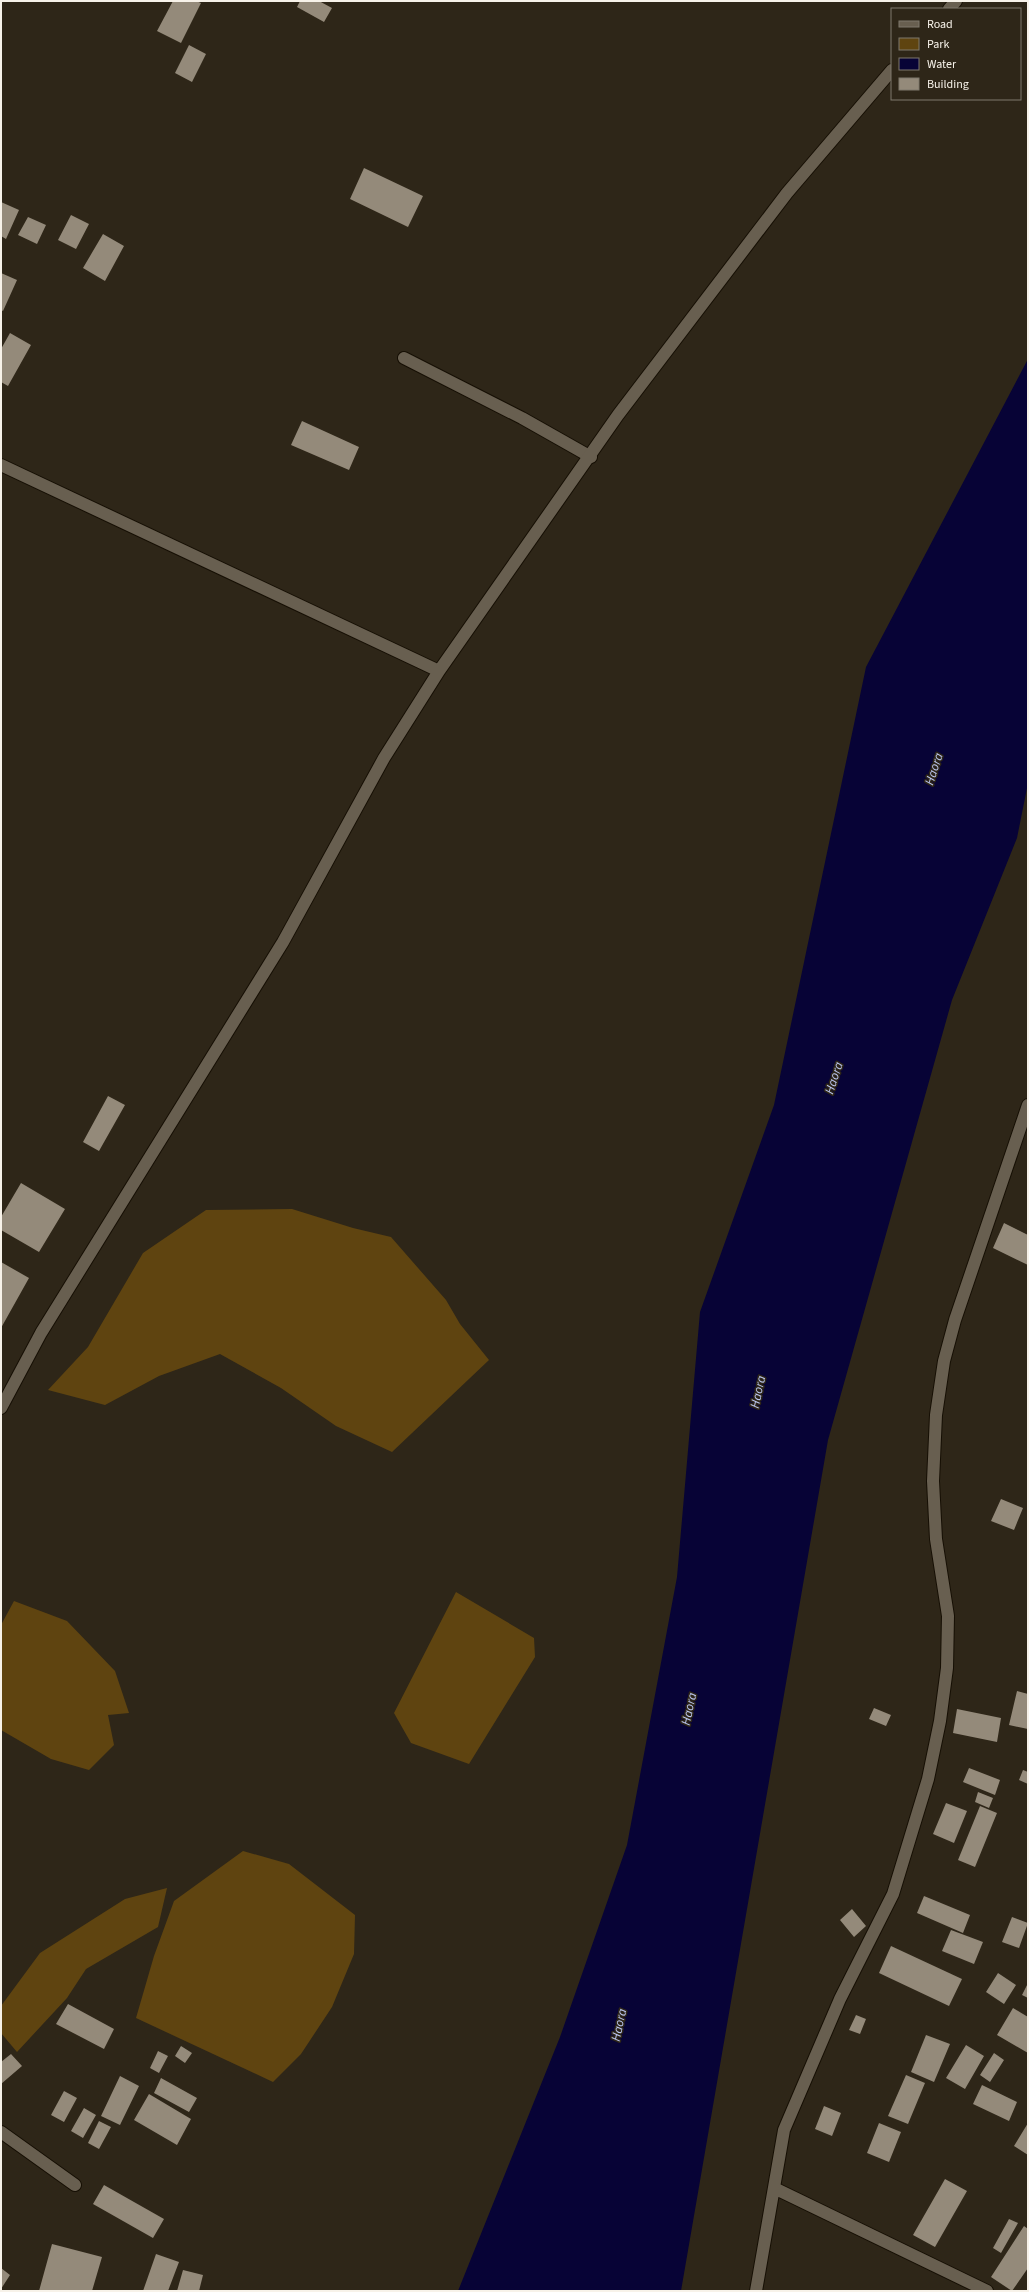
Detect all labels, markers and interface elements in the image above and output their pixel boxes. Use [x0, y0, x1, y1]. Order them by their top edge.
legend [891, 8, 1021, 100]
text: Road [927, 16, 953, 33]
text: Park [927, 36, 949, 53]
text: Water [927, 56, 957, 73]
text: Building [927, 76, 969, 93]
water label: Haora [920, 750, 948, 787]
water label: Haora [820, 1059, 848, 1096]
water label: Haora [746, 1374, 770, 1410]
water label: Haora [677, 1691, 701, 1727]
water label: Haora [607, 2007, 631, 2043]

